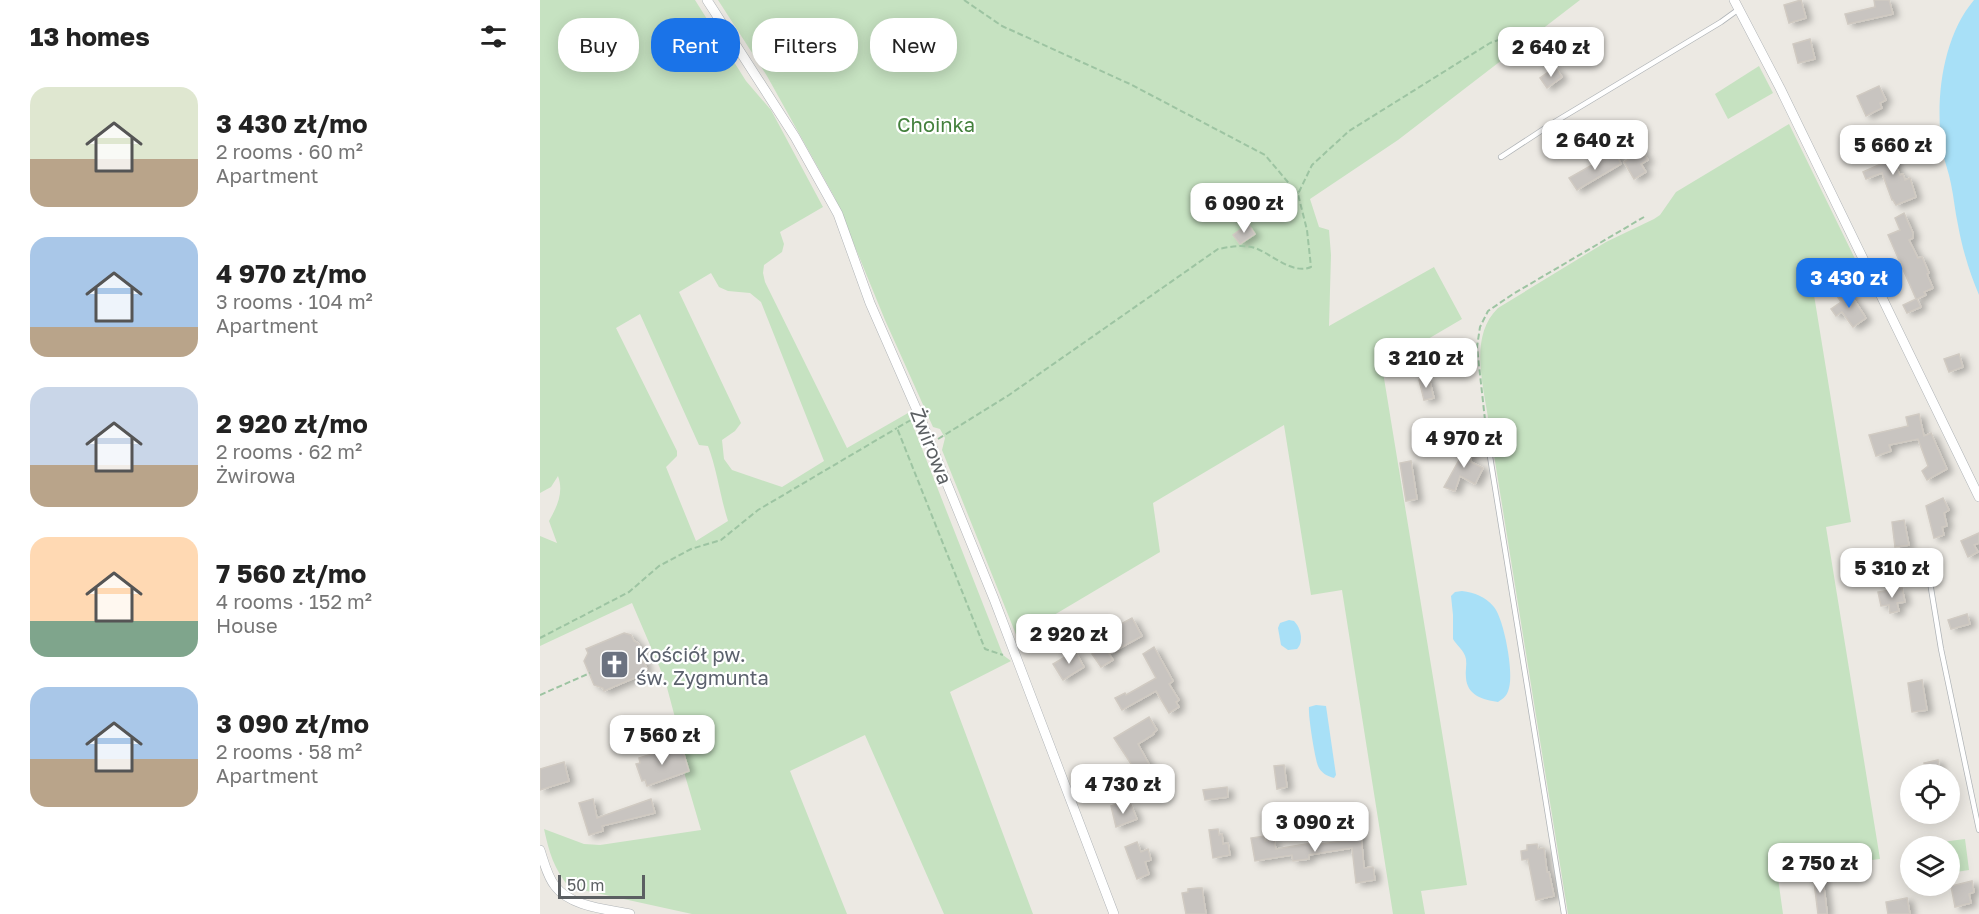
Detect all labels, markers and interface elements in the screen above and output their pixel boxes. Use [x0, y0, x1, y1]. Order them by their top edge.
chip: Buy [558, 18, 639, 72]
chip: Rent [651, 18, 740, 72]
chip: Filters [752, 18, 858, 72]
chip: New [870, 18, 957, 72]
icon: filters [477, 20, 510, 53]
text: 13 homes [30, 21, 150, 52]
pin: 2 640 zł [1489, 27, 1613, 78]
text: 2 640 zł [1512, 34, 1590, 58]
text: 3 430 zł/mo [216, 108, 368, 139]
icon: home [78, 111, 150, 183]
park label: Choinka [897, 112, 975, 136]
pin: 2 640 zł [1533, 120, 1657, 171]
pin: 5 660 zł [1831, 125, 1955, 176]
text: 2 640 zł [1556, 127, 1634, 151]
text: 5 660 zł [1854, 132, 1932, 156]
text: 2 rooms · 60 m² [216, 139, 363, 163]
text: Apartment [216, 163, 319, 187]
pin: 6 090 zł [1182, 183, 1306, 234]
text: 6 090 zł [1204, 190, 1284, 214]
text: 4 970 zł/mo [216, 258, 367, 289]
pin: 3 430 zł [1787, 258, 1911, 309]
icon: home [78, 261, 150, 333]
text: 3 430 zł [1810, 265, 1888, 289]
text: 3 rooms · 104 m² [216, 289, 373, 313]
text: Apartment [216, 313, 319, 337]
pin: 3 210 zł [1364, 338, 1488, 389]
text: 3 210 zł [1388, 345, 1464, 369]
street label: Żwirowa [906, 405, 958, 487]
text: 2 920 zł/mo [216, 408, 368, 439]
icon: home [78, 411, 150, 483]
pin: 4 970 zł [1402, 418, 1526, 469]
text: 4 970 zł [1426, 425, 1502, 449]
text: 2 rooms · 62 m² [216, 439, 362, 463]
text: Żwirowa [216, 463, 296, 487]
pin: 5 310 zł [1830, 548, 1954, 599]
text: 5 310 zł [1854, 555, 1930, 579]
text: 7 560 zł/mo [216, 558, 366, 589]
icon: home [78, 561, 150, 633]
text: 4 rooms · 152 m² [216, 589, 372, 613]
text: House [216, 613, 278, 637]
pin: 2 920 zł [1007, 614, 1131, 665]
text: 2 920 zł [1030, 621, 1108, 645]
place label: Kościół pw. św. Zygmunta [636, 642, 769, 689]
church icon: Kościół pw. św. Zygmunta [599, 649, 631, 681]
text: 3 090 zł/mo [216, 708, 369, 739]
icon: home [78, 711, 150, 783]
pin: 7 560 zł [600, 715, 724, 766]
text: 7 560 zł [624, 722, 700, 746]
text: 2 rooms · 58 m² [216, 739, 362, 763]
text: Apartment [216, 763, 319, 787]
pin: 4 730 zł [1061, 764, 1185, 815]
map controls [1900, 764, 1960, 896]
button: locate [1900, 764, 1960, 824]
text: 4 730 zł [1085, 771, 1161, 795]
pin: 3 090 zł [1253, 802, 1377, 853]
text: 3 090 zł [1276, 809, 1354, 833]
button: layers [1900, 836, 1960, 896]
pin: 2 750 zł [1758, 843, 1882, 894]
text: 2 750 zł [1782, 850, 1858, 874]
scale bar [558, 872, 645, 900]
text: 50 m [567, 875, 604, 895]

